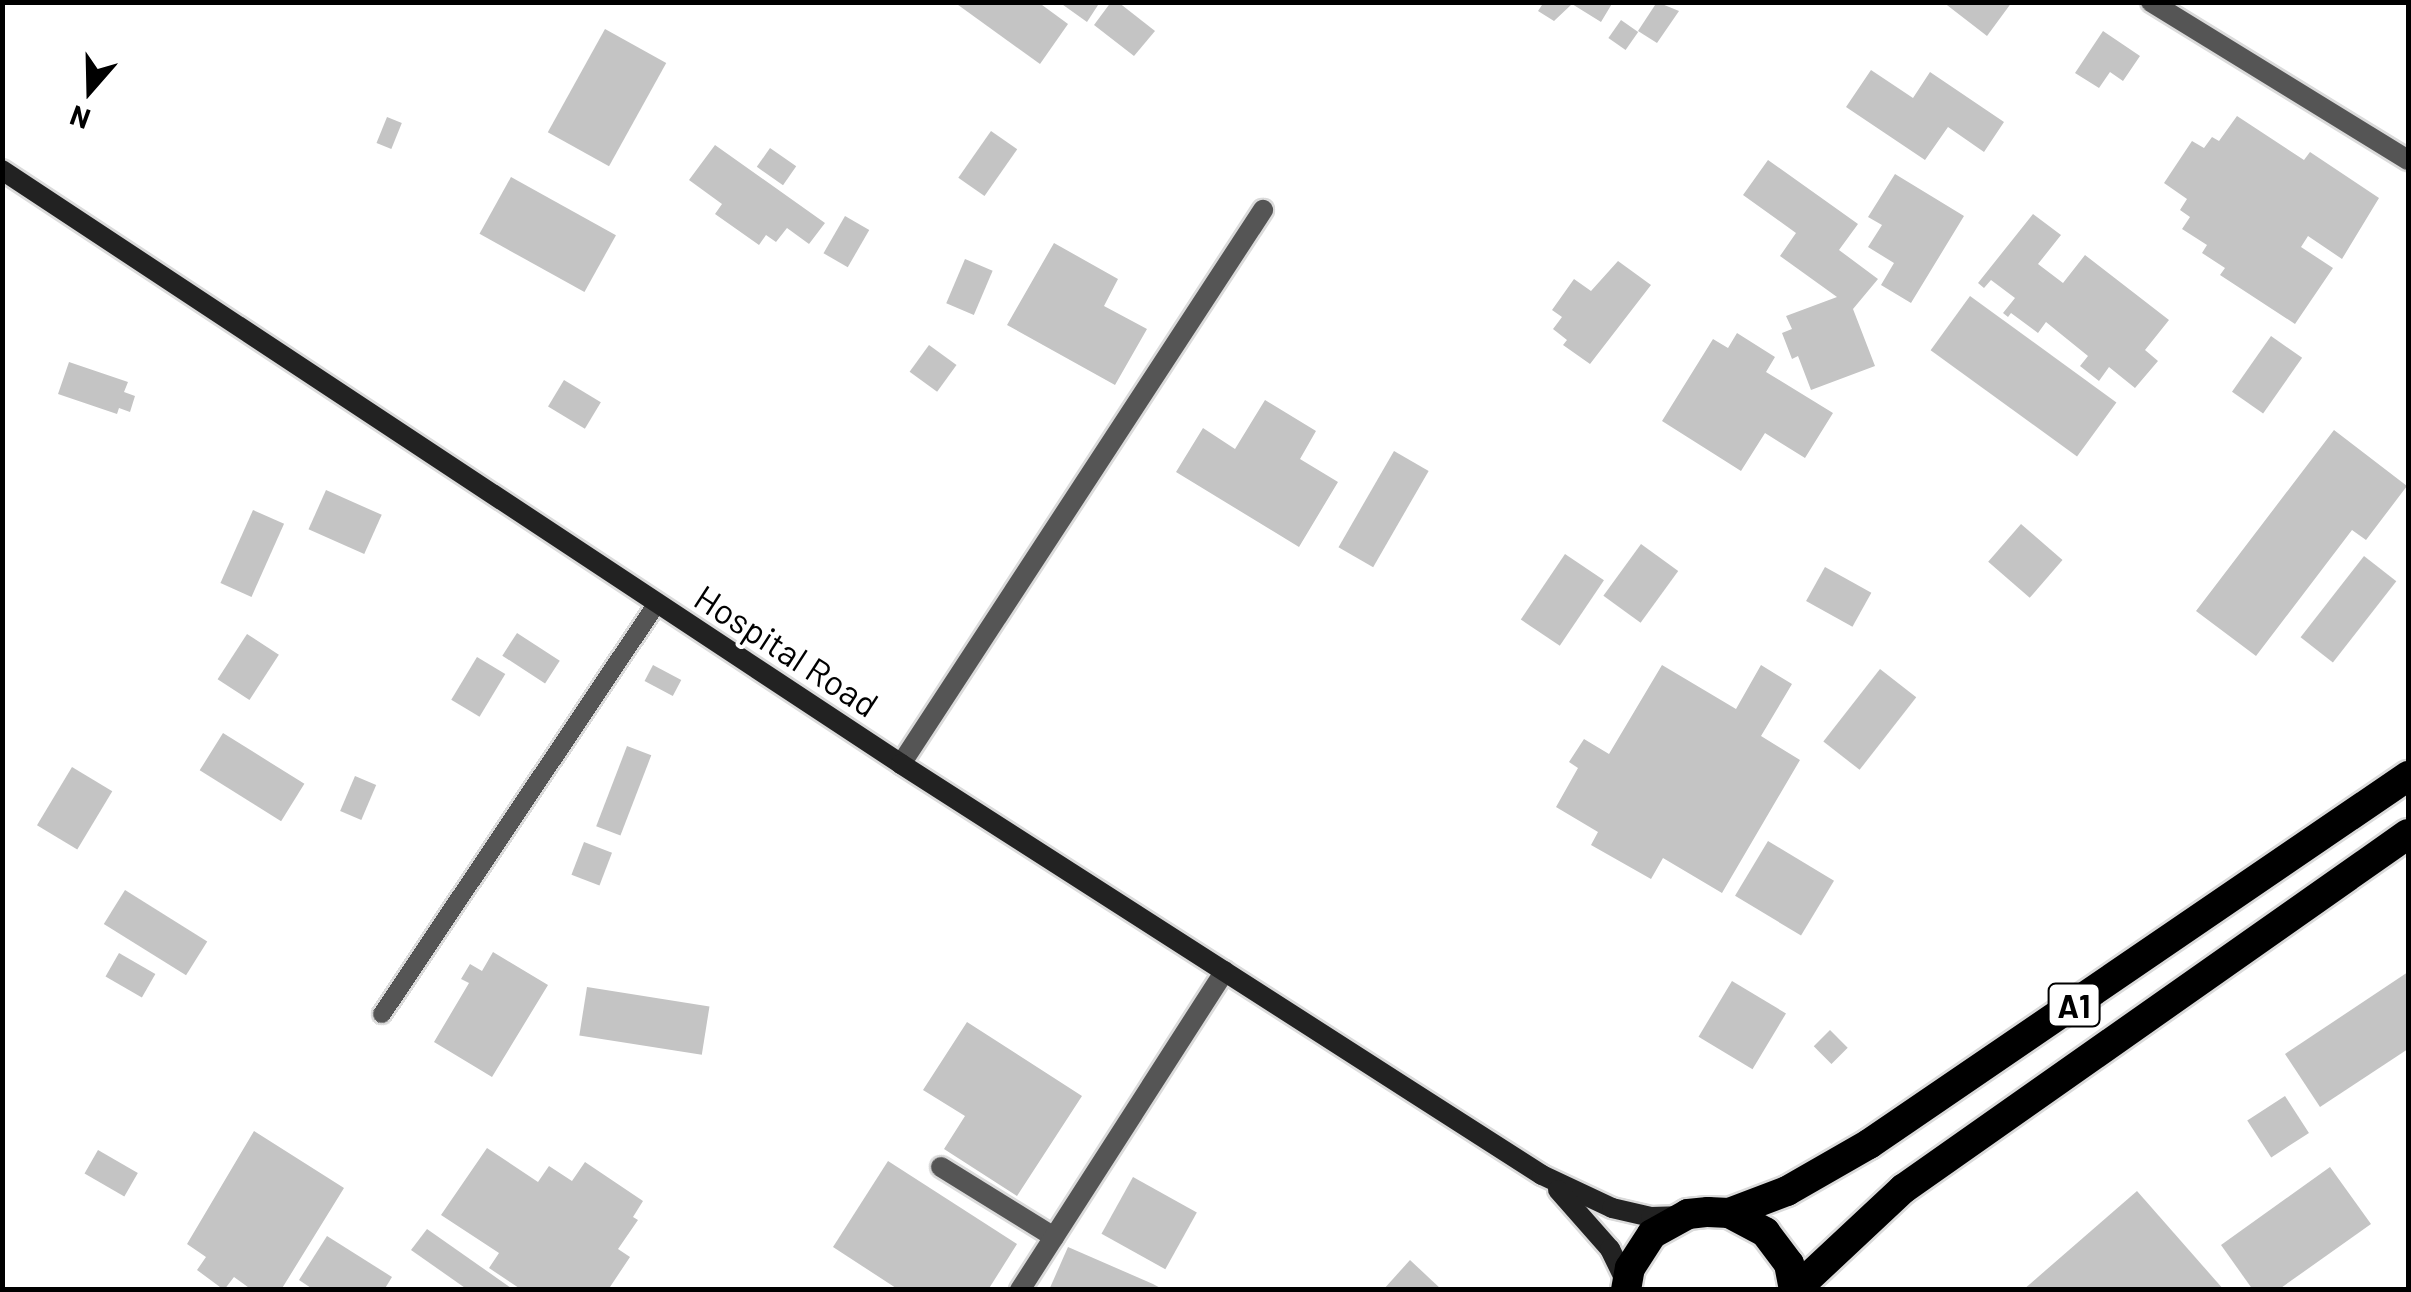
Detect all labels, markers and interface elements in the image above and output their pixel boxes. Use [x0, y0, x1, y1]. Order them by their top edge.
north arrow [40, 40, 140, 140]
text: N [65, 99, 94, 137]
street label: Hospital Road [687, 575, 887, 725]
road number: A1 [2046, 978, 2102, 1032]

